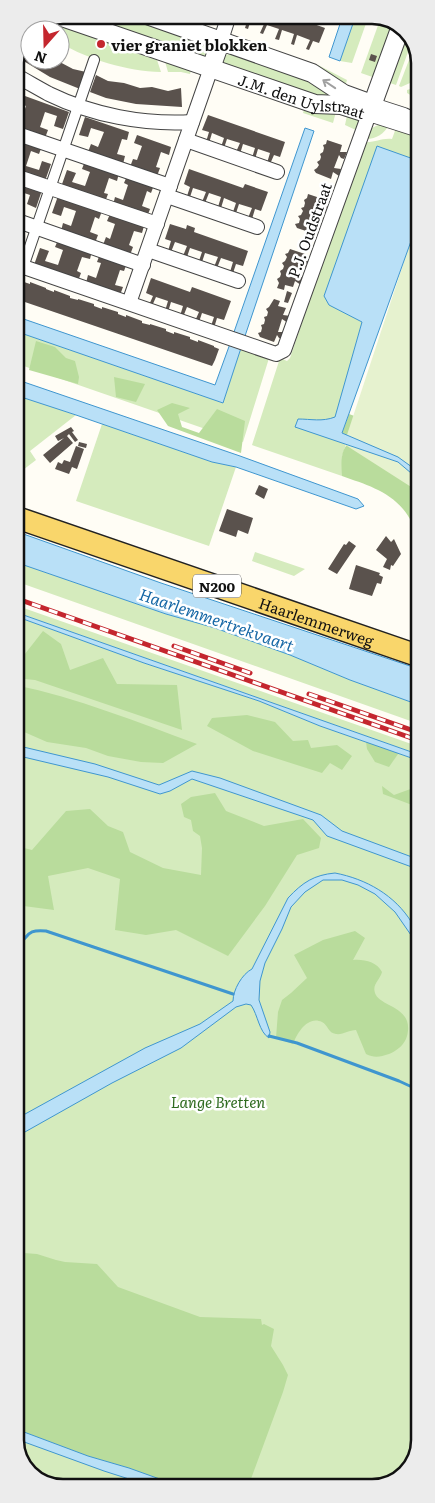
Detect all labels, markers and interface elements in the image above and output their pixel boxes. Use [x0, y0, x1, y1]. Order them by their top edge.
north arrow [20, 20, 70, 70]
place label: vier graniet blokken [111, 33, 268, 56]
marker: vier graniet blokken [95, 38, 107, 50]
text: N [31, 47, 49, 70]
street label: J.M. den Uylstraat [235, 67, 368, 124]
one-way arrow [322, 79, 336, 89]
street label: P.J. Oudstraat [281, 179, 337, 281]
road number: N200 [193, 574, 241, 598]
water label: Haarlemmertrekvaart [136, 581, 298, 657]
street label: Haarlemmerweg [256, 590, 378, 651]
park label: Lange Bretten [171, 1090, 265, 1113]

